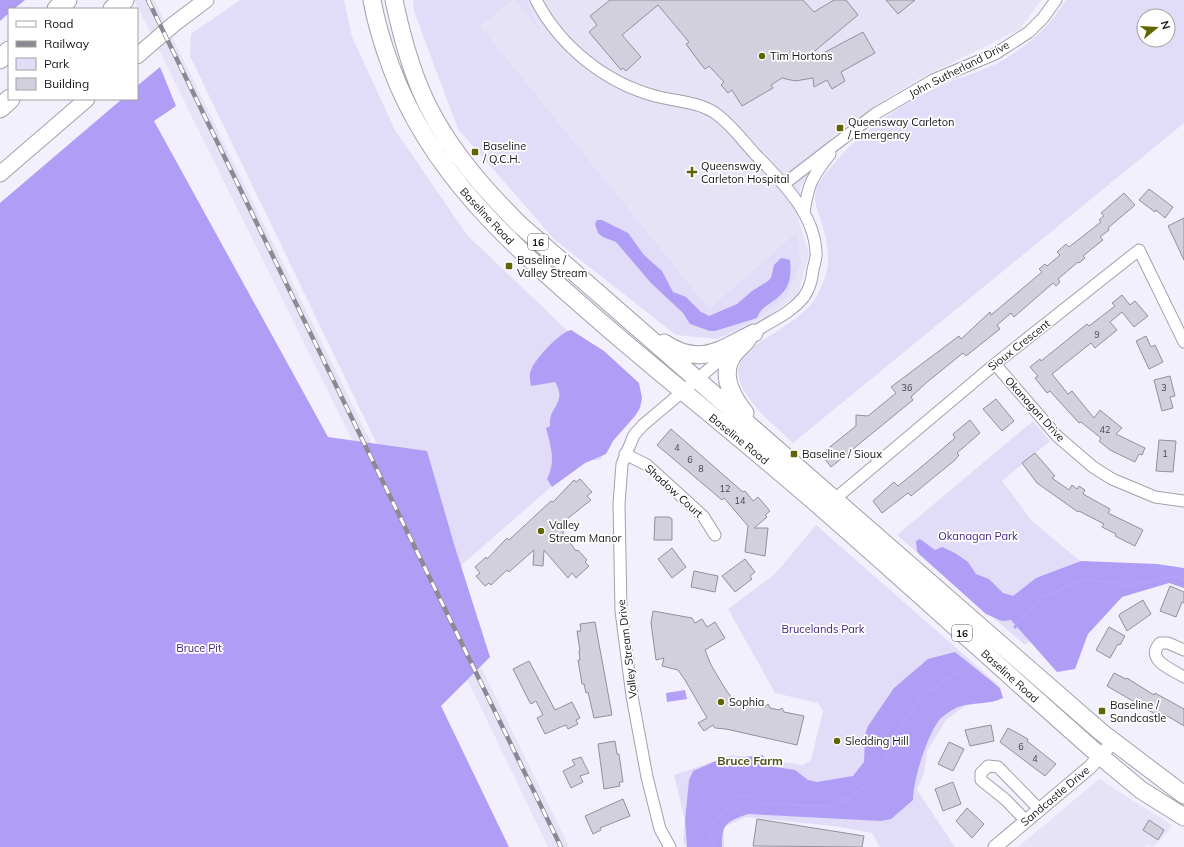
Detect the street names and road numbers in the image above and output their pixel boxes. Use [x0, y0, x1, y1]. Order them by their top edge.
street label: John Sutherland Drive [906, 38, 1012, 100]
street label: Baseline Road [457, 185, 517, 247]
road number: 16 [528, 234, 548, 250]
street label: Sioux Crescent [985, 316, 1053, 374]
street label: Okanagan Drive [1002, 374, 1068, 444]
street label: Baseline Road [706, 411, 772, 467]
street label: Shadow Court [642, 461, 706, 521]
street label: Valley Stream Drive [614, 599, 640, 699]
road number: 16 [952, 625, 972, 641]
street label: Baseline Road [978, 646, 1042, 706]
street label: Sandcastle Drive [1018, 763, 1092, 829]

